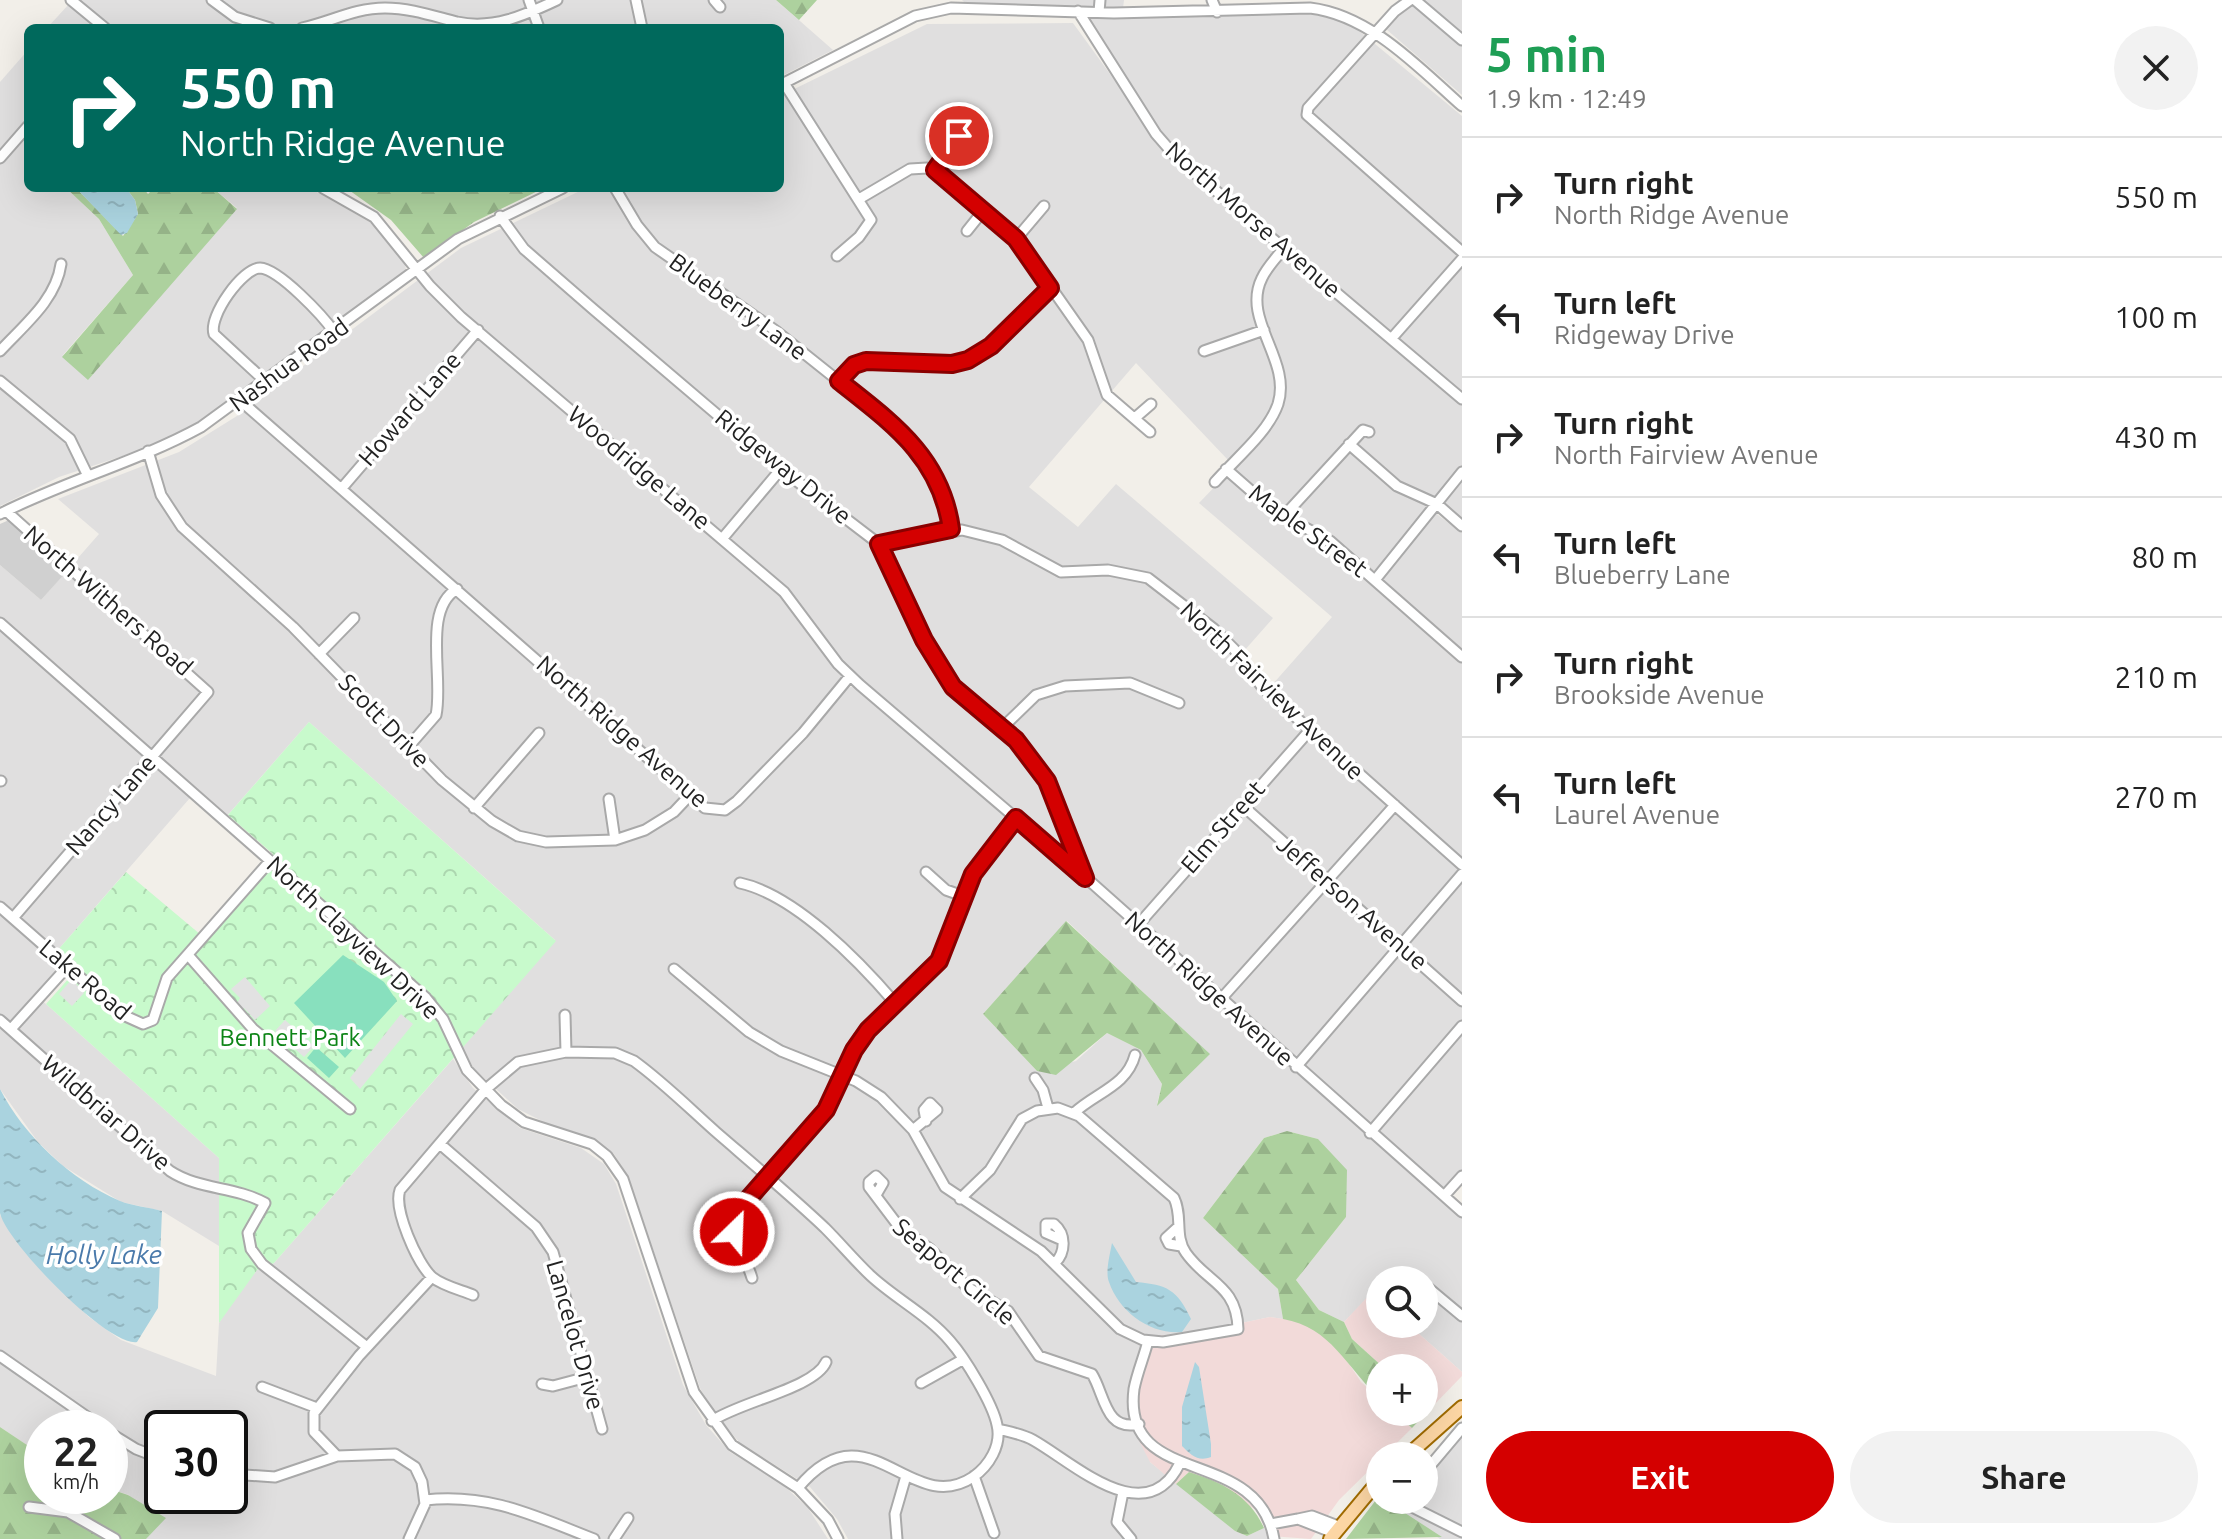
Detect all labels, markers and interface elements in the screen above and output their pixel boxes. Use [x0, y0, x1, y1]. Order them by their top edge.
button: close [2114, 26, 2198, 110]
text: 5 min [1486, 27, 1607, 81]
icon: right [48, 56, 152, 160]
text: 550 m [180, 56, 336, 119]
text: 1.9 km · 12:49 [1486, 84, 1647, 113]
pin [925, 102, 993, 170]
icon: arrive [937, 114, 981, 158]
text: North Ridge Avenue [180, 122, 506, 163]
street label: North Morse Avenue [1160, 136, 1346, 303]
text: Turn right [1554, 166, 1694, 200]
icon: right [1486, 175, 1530, 219]
text: 550 m [2114, 180, 2198, 214]
text: North Ridge Avenue [1554, 200, 1789, 229]
street label: Blueberry Lane [664, 248, 812, 365]
text: Turn left [1554, 286, 1676, 320]
icon: left [1486, 295, 1530, 339]
text: 100 m [2114, 300, 2198, 334]
street label: Nashua Road [224, 312, 353, 417]
text: Ridgeway Drive [1554, 320, 1735, 349]
street label: Howard Lane [353, 346, 466, 471]
street label: Woodridge Lane [563, 400, 716, 535]
street label: Ridgeway Drive [710, 404, 857, 530]
text: Turn right [1554, 406, 1694, 440]
icon: right [1486, 415, 1530, 459]
text: 430 m [2114, 420, 2198, 454]
text: North Fairview Avenue [1554, 440, 1819, 469]
street label: Maple Street [1244, 479, 1373, 583]
street label: North Withers Road [19, 520, 198, 681]
text: Turn left [1554, 526, 1676, 560]
icon: left [1486, 535, 1530, 579]
text: 80 m [2131, 540, 2198, 574]
text: Blueberry Lane [1554, 560, 1731, 589]
street label: North Fairview Avenue [1175, 596, 1370, 785]
text: Turn right [1554, 646, 1694, 680]
street label: North Ridge Avenue [532, 650, 713, 813]
icon: right [1486, 655, 1530, 699]
text: 210 m [2114, 660, 2198, 694]
street label: Scott Drive [333, 669, 435, 773]
text: Brookside Avenue [1554, 680, 1765, 709]
street label: Nancy Lane [60, 749, 161, 860]
text: Turn left [1554, 766, 1676, 800]
street label: Elm Street [1175, 775, 1270, 878]
icon: left [1486, 775, 1530, 819]
text: 270 m [2114, 780, 2198, 814]
text: Laurel Avenue [1554, 800, 1720, 829]
street label: Jefferson Avenue [1272, 830, 1433, 975]
street label: North Clayview Drive [262, 851, 445, 1025]
street label: North Ridge Avenue [1120, 906, 1299, 1071]
street label: Lake Road [34, 934, 136, 1025]
park label: Bennett Park [219, 1024, 361, 1051]
street label: Wildbriar Drive [37, 1049, 176, 1176]
position arrow [692, 1190, 776, 1274]
street label: Seaport Circle [888, 1213, 1021, 1330]
water label: Holly Lake [46, 1240, 162, 1269]
street label: Lancelot Drive [541, 1257, 610, 1413]
map controls [1366, 1266, 1438, 1514]
button: search [1366, 1266, 1438, 1338]
button: + [1366, 1354, 1438, 1426]
speed limit sign: 30 [144, 1410, 248, 1514]
text: 22 [53, 1429, 99, 1474]
button: Exit [1486, 1431, 1834, 1523]
button: Share [1850, 1431, 2198, 1523]
button: − [1366, 1442, 1438, 1514]
text: km/h [53, 1470, 99, 1493]

